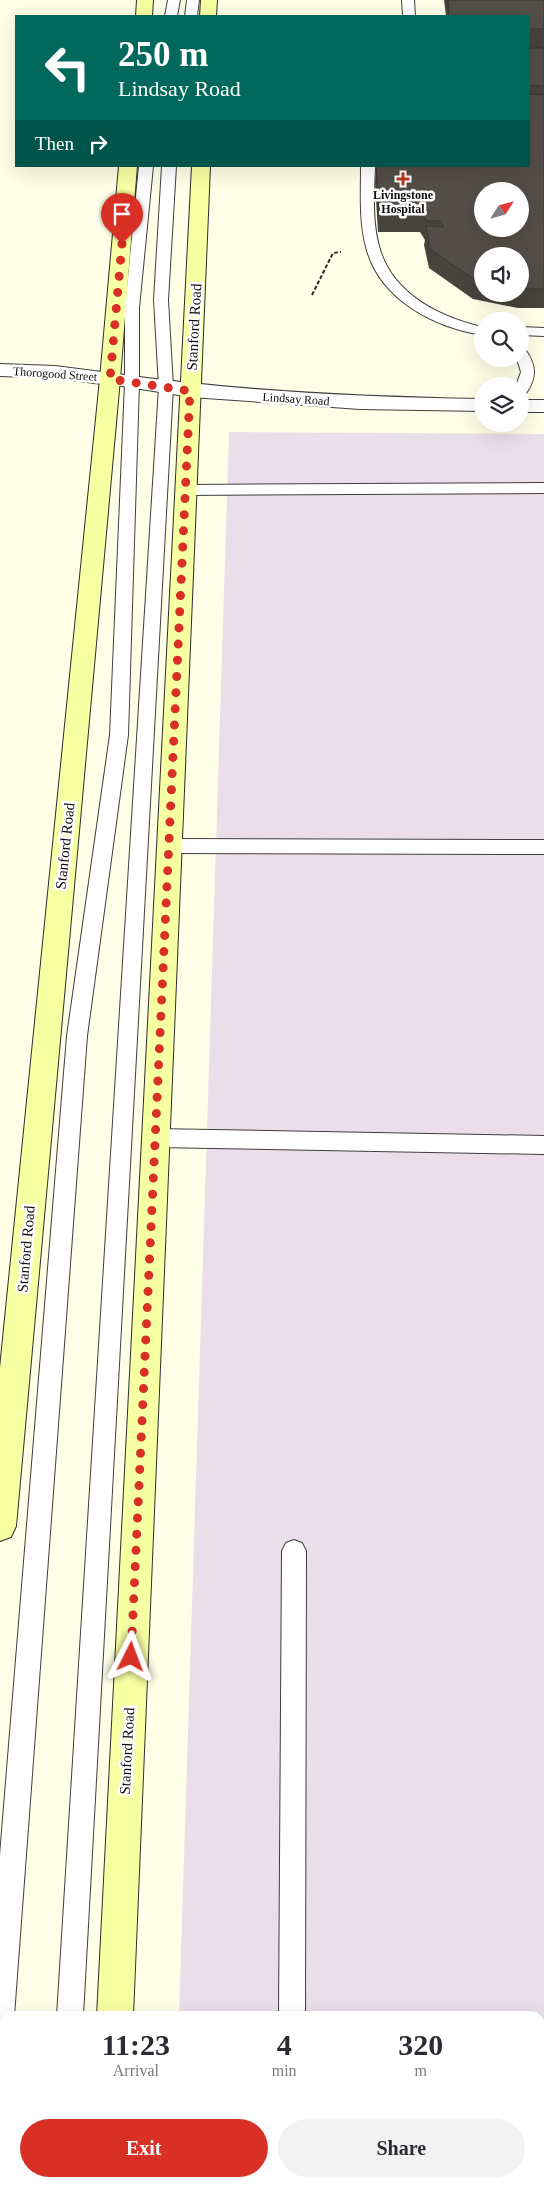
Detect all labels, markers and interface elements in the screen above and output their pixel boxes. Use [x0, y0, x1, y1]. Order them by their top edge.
icon: left [35, 35, 100, 100]
text: 250 m [118, 35, 208, 74]
text: Lindsay Road [118, 76, 241, 101]
icon: right [84, 130, 112, 158]
text: Then [35, 133, 74, 154]
marker: Livingstone Hospital [396, 172, 410, 186]
north arrow [474, 182, 529, 238]
map controls [474, 182, 529, 432]
place label: Livingstone Hospital [373, 188, 434, 216]
pin [101, 193, 143, 244]
icon: arrive [108, 200, 136, 228]
button: sound [474, 247, 529, 302]
street label: Stanford Road [184, 283, 204, 371]
button: search [474, 312, 529, 367]
street label: Thorogood Street [12, 364, 98, 384]
button: layers [474, 377, 529, 432]
street label: Lindsay Road [262, 390, 330, 408]
street label: Stanford Road [52, 801, 78, 890]
street label: Stanford Road [14, 1204, 38, 1293]
position arrow [104, 1630, 156, 1682]
street label: Stanford Road [117, 1707, 137, 1795]
text: 11:23 [102, 2028, 170, 2061]
text: 4 [277, 2028, 292, 2061]
text: 320 [398, 2028, 443, 2061]
text: Arrival [113, 2062, 159, 2079]
text: min [272, 2062, 297, 2079]
text: m [415, 2062, 427, 2079]
button: Exit [20, 2119, 268, 2177]
button: Share [278, 2119, 525, 2177]

